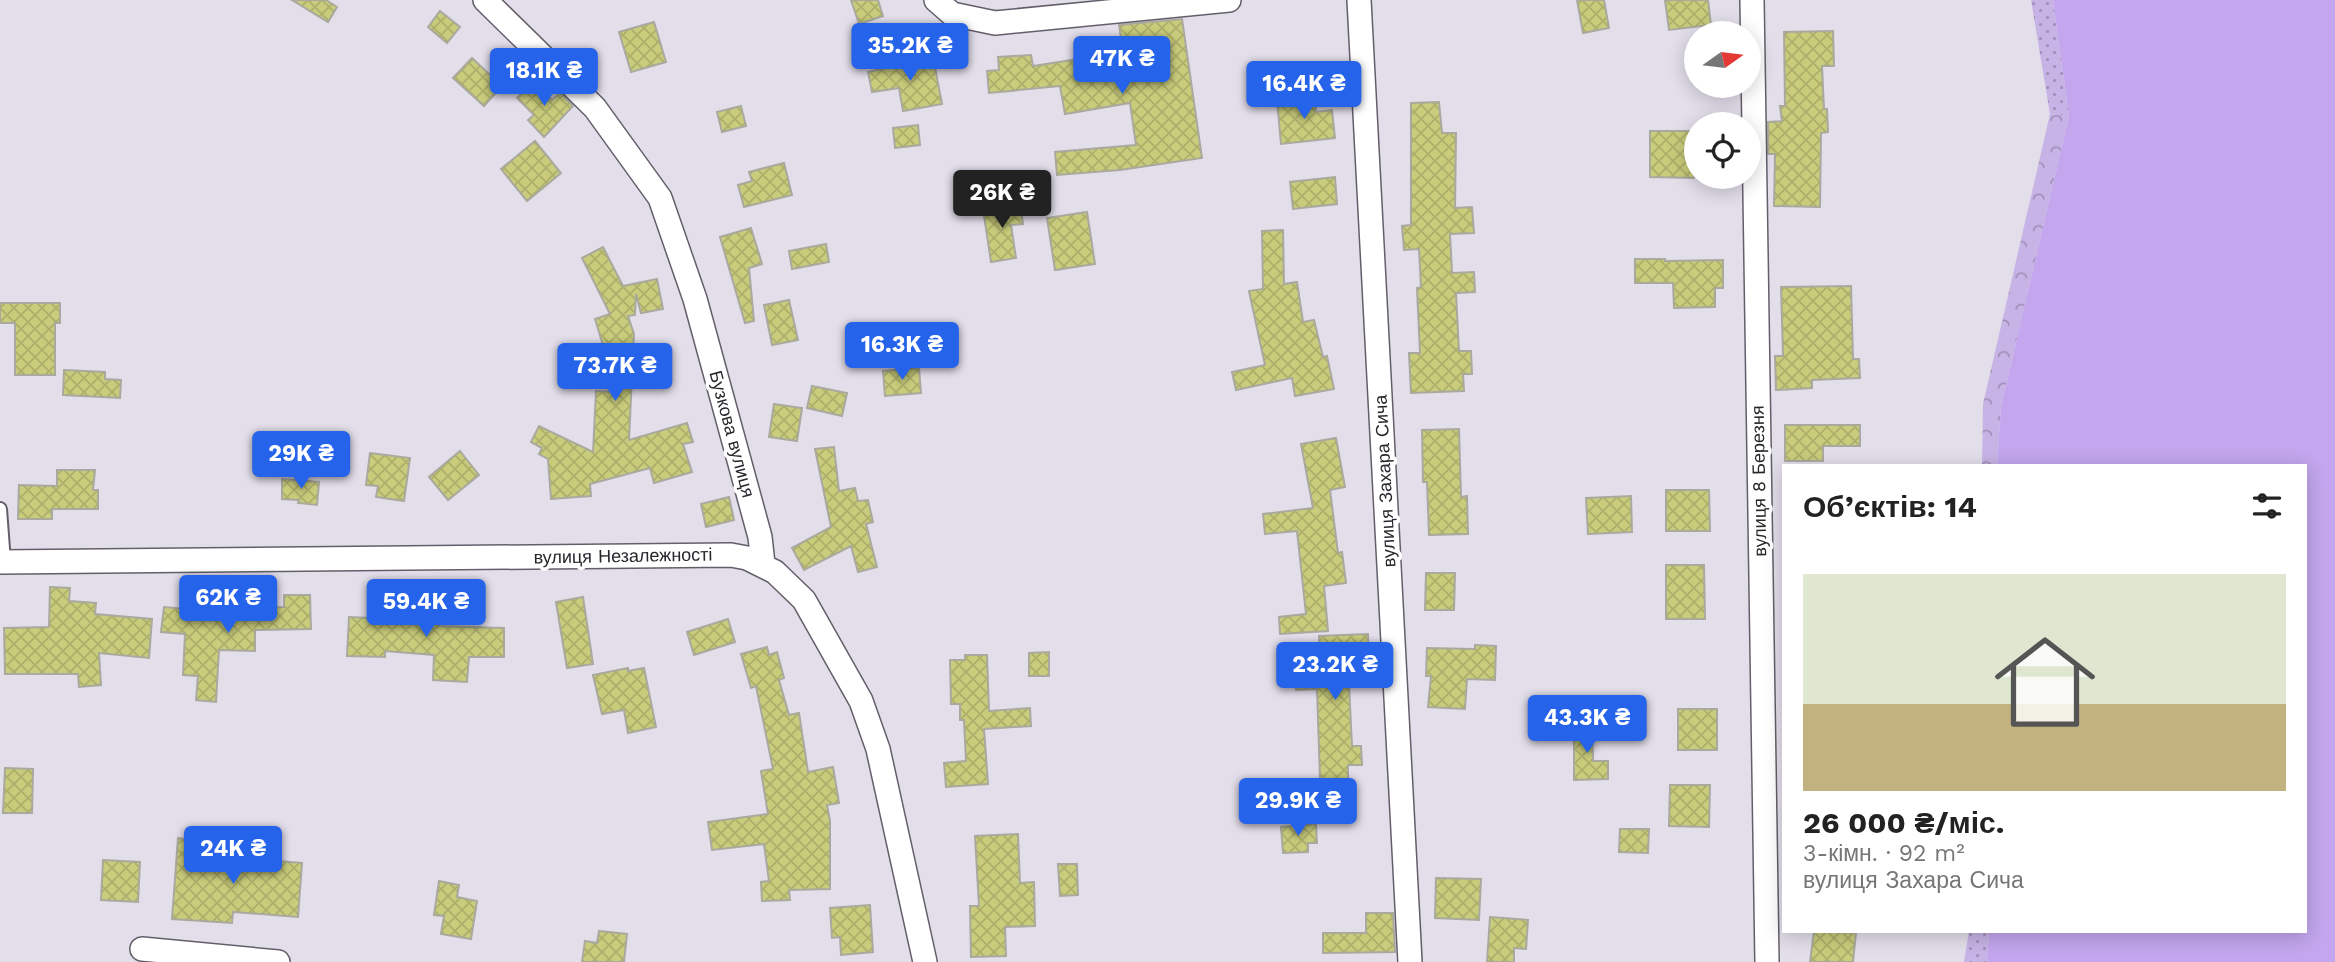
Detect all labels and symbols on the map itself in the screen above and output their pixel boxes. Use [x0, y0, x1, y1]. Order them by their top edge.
north arrow [1684, 21, 1760, 98]
pin: 35.2K ₴ [845, 24, 975, 83]
pin: 47K ₴ [1073, 36, 1171, 96]
pin: 18.1K ₴ [479, 48, 609, 108]
pin: 16.4K ₴ [1239, 61, 1369, 121]
pin: 26K ₴ [953, 170, 1051, 230]
pin: 16.3K ₴ [837, 322, 967, 382]
pin: 73.7K ₴ [550, 344, 680, 403]
street label: Бузкова вулиця [705, 368, 760, 500]
street label: вулиця Захара Сича [1369, 393, 1400, 568]
street label: вулиця 8 Березня [1747, 405, 1770, 557]
pin: 29K ₴ [252, 432, 350, 491]
street label: вулиця Незалежності [533, 543, 713, 568]
pin: 62K ₴ [179, 576, 277, 635]
pin: 59.4K ₴ [361, 580, 491, 639]
pin: 23.2K ₴ [1270, 642, 1400, 702]
pin: 43.3K ₴ [1522, 696, 1652, 755]
pin: 29.9K ₴ [1233, 778, 1363, 838]
pin: 24K ₴ [184, 826, 282, 886]

